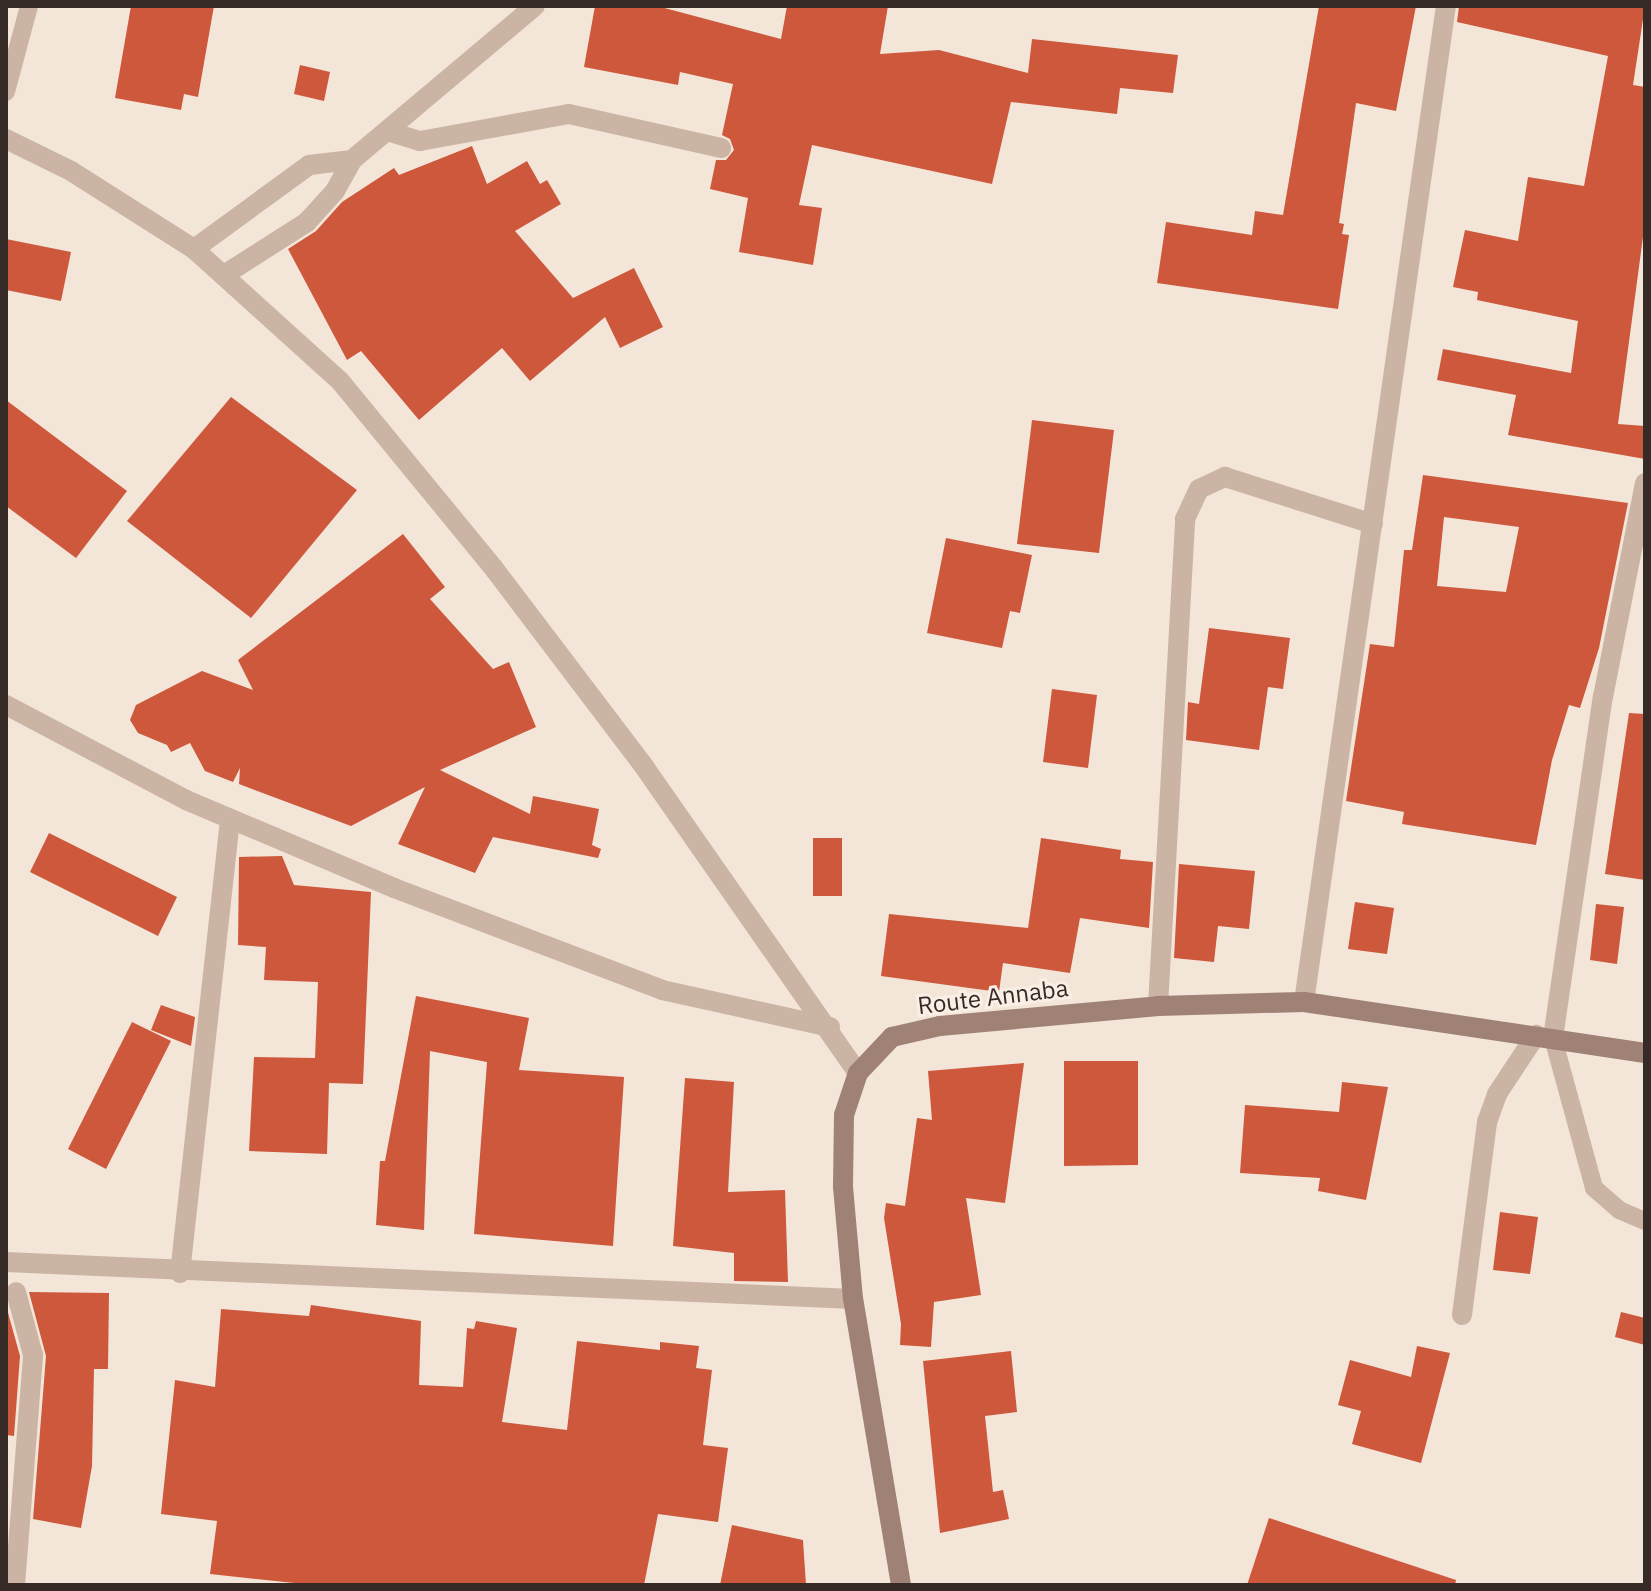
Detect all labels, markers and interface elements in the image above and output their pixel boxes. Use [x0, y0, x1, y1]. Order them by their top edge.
street label: Route Annaba [916, 973, 1070, 1021]

